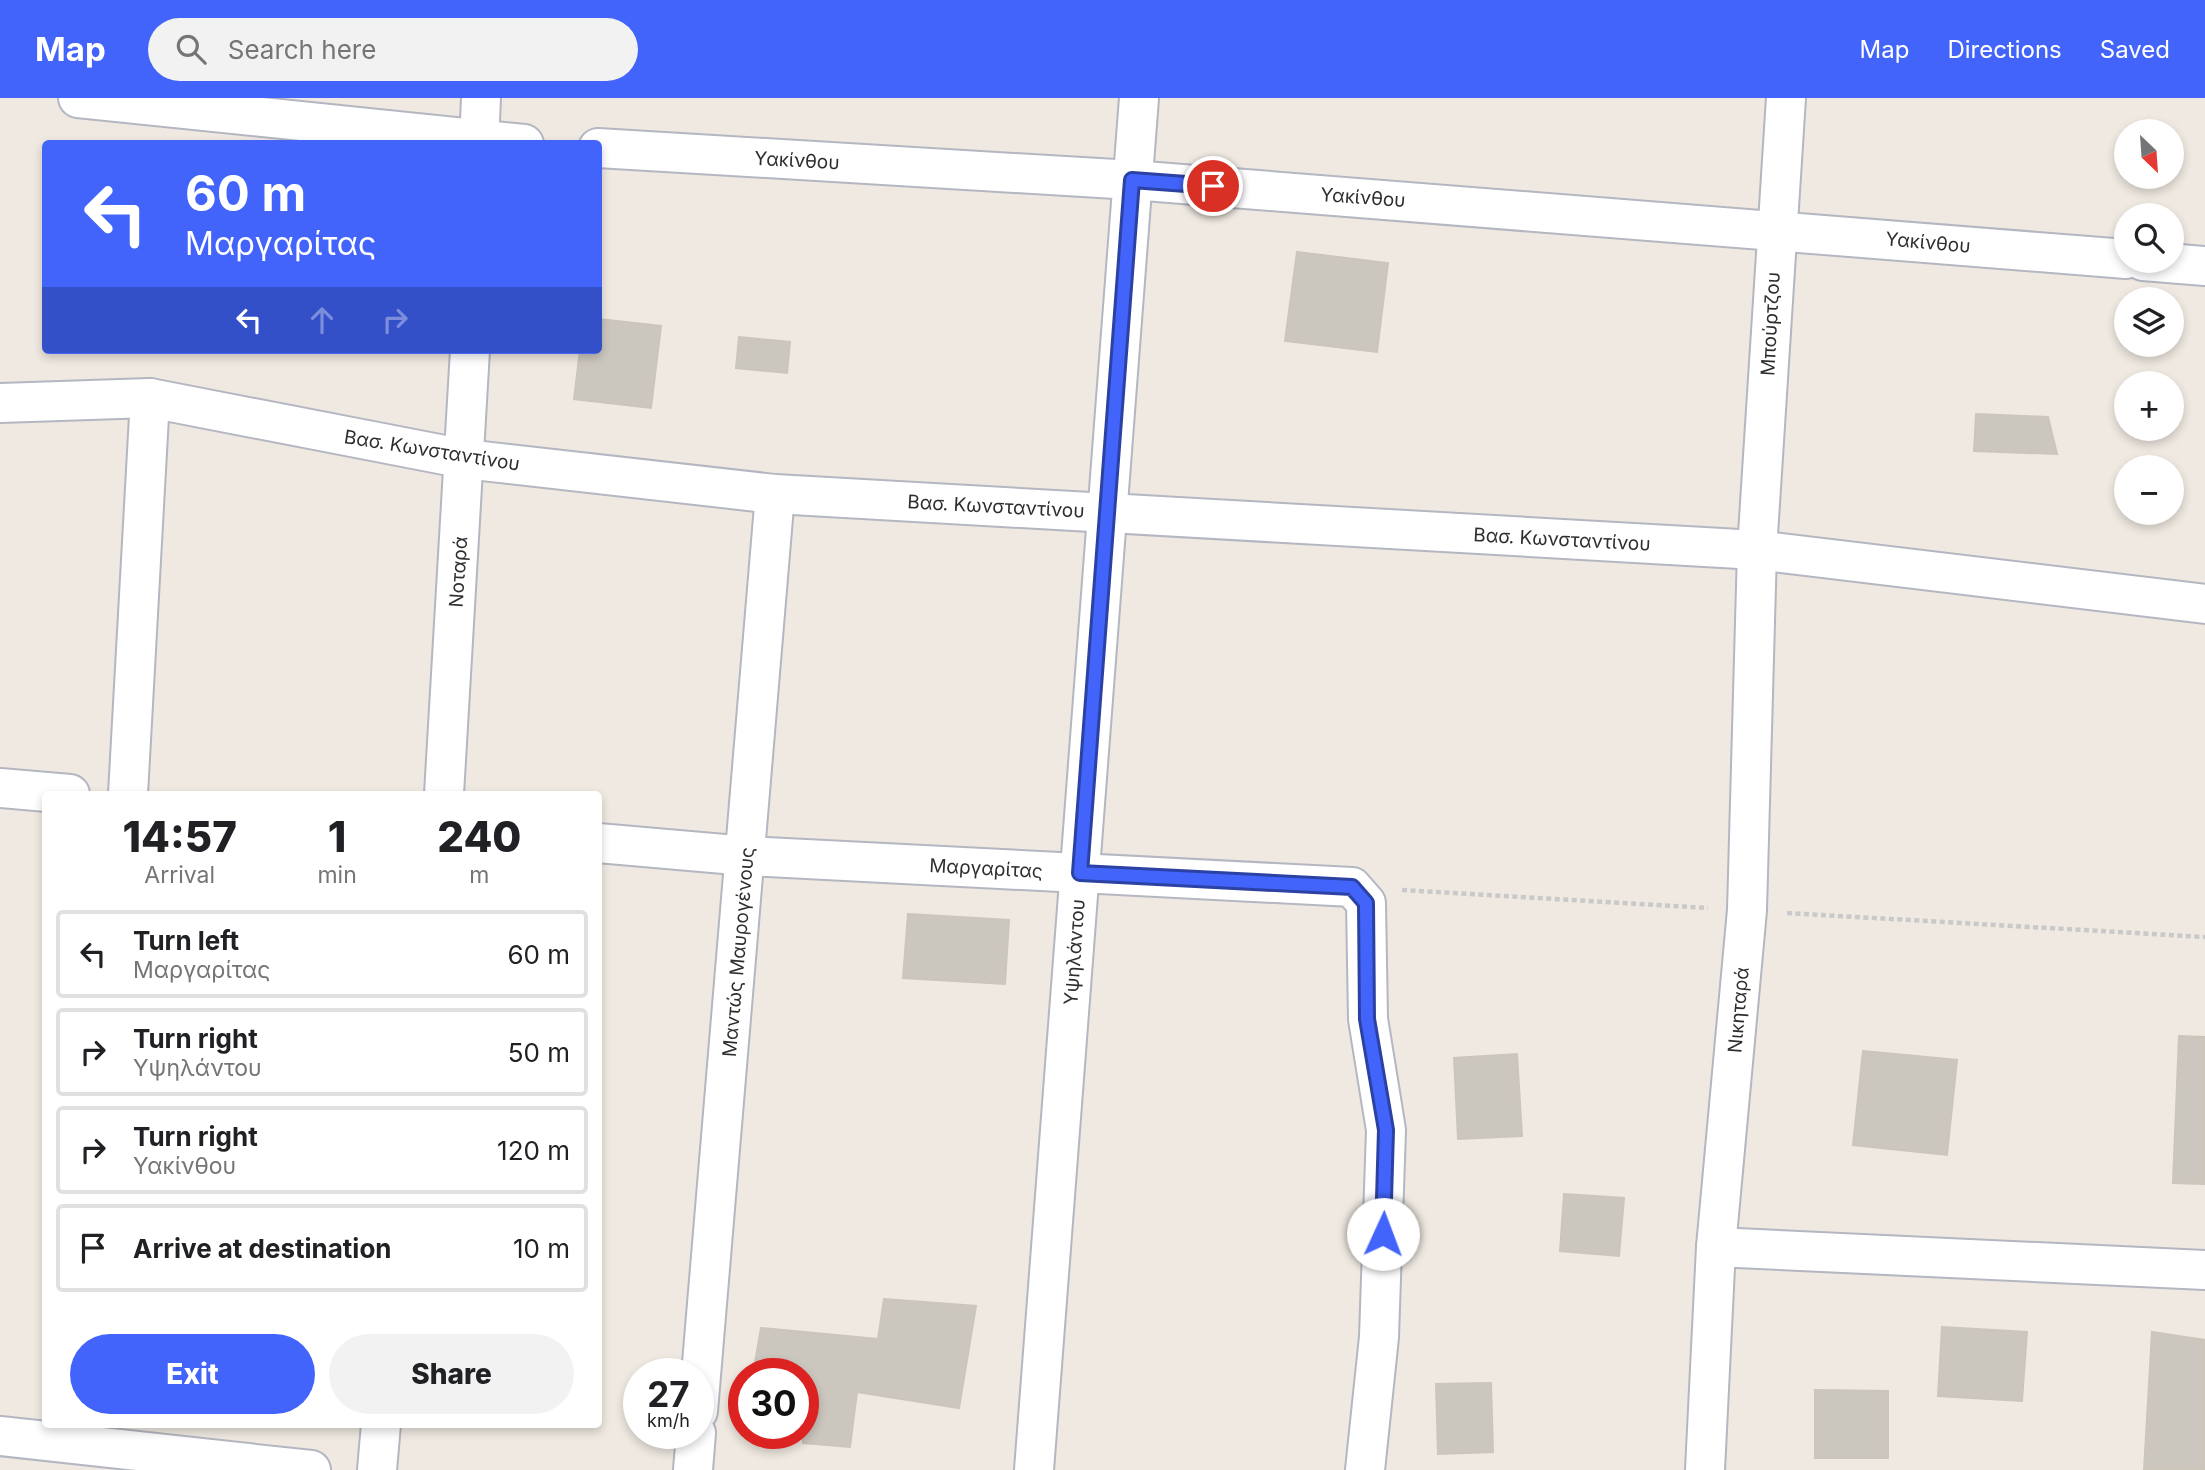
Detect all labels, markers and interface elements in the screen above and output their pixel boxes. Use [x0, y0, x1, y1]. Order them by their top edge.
search box [148, 18, 638, 81]
text: Map [35, 29, 106, 69]
icon: search [172, 30, 210, 68]
text: Search here [228, 34, 376, 65]
text: Map [1860, 35, 1909, 64]
text: Directions [1947, 35, 2062, 64]
text: Saved [2100, 35, 2170, 64]
north arrow [2114, 119, 2184, 189]
map controls [2114, 119, 2184, 525]
street label: Υακίνθου [754, 147, 840, 174]
pin [1183, 156, 1243, 216]
text: 60 m [185, 164, 306, 223]
icon: arrive [1194, 167, 1232, 205]
icon: left [70, 168, 161, 259]
street label: Υακίνθου [1320, 183, 1406, 212]
button: search [2114, 203, 2184, 273]
text: Μαργαρίτας [185, 224, 376, 263]
street label: Υακίνθου [1884, 227, 1971, 258]
street label: Μπούρτζου [1756, 271, 1785, 377]
button: layers [2114, 287, 2184, 357]
icon: left [230, 301, 268, 339]
icon: ahead [303, 301, 341, 339]
icon: right [376, 301, 414, 339]
button: + [2114, 371, 2184, 441]
street label: Βασ. Κωνσταντίνου [343, 425, 521, 476]
button: − [2114, 455, 2184, 525]
street label: Βασ. Κωνσταντίνου [907, 490, 1085, 523]
street label: Βασ. Κωνσταντίνου [1473, 523, 1651, 556]
street label: Νοταρά [445, 536, 472, 608]
text: 14:57 [123, 811, 237, 862]
text: 1 [328, 811, 346, 862]
text: 240 [437, 811, 521, 862]
street label: Μαντώς Μαυρογένους [718, 846, 759, 1058]
street label: Μαργαρίτας [929, 854, 1043, 883]
text: Arrival [144, 861, 215, 889]
text: min [317, 861, 357, 889]
text: m [469, 861, 489, 889]
street label: Υψηλάντου [1059, 898, 1090, 1006]
text: Turn left [133, 925, 239, 956]
icon: left [74, 935, 112, 973]
text: 60 m [507, 939, 570, 970]
text: Μαργαρίτας [133, 956, 270, 984]
street label: Νικηταρά [1723, 966, 1754, 1054]
text: Turn right [133, 1023, 258, 1054]
icon: right [74, 1033, 112, 1071]
text: 50 m [508, 1037, 570, 1068]
text: Υψηλάντου [133, 1054, 262, 1082]
text: Turn right [133, 1121, 258, 1152]
icon: right [74, 1131, 112, 1169]
text: 120 m [497, 1135, 570, 1166]
text: Υακίνθου [133, 1152, 236, 1180]
position arrow [1346, 1197, 1420, 1271]
icon: arrive [74, 1229, 112, 1267]
text: Arrive at destination [133, 1233, 392, 1264]
text: 10 m [513, 1233, 570, 1264]
button: Exit [70, 1334, 315, 1414]
button: Share [329, 1334, 574, 1414]
speed limit sign: 30 [728, 1358, 819, 1449]
text: 27 [647, 1373, 690, 1415]
text: km/h [647, 1410, 690, 1431]

